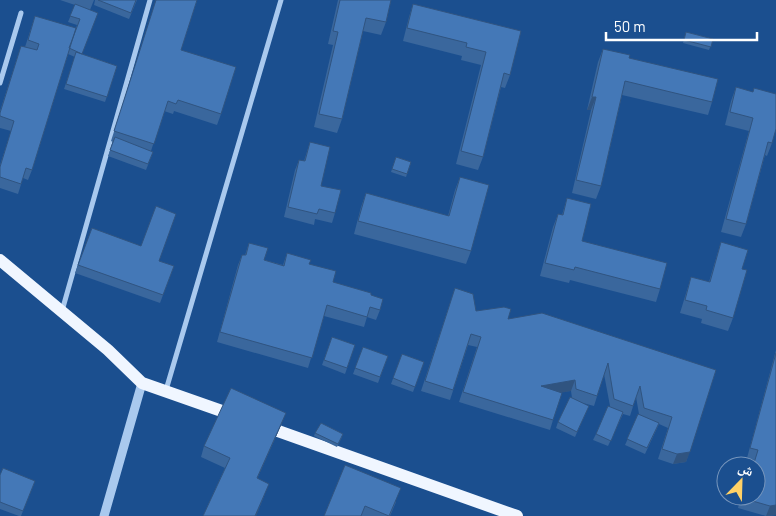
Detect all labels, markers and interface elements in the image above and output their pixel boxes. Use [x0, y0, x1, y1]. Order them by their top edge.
scale bar [606, 10, 757, 42]
text: 50 m [614, 17, 646, 35]
north arrow [716, 456, 766, 506]
text: ش [736, 458, 757, 480]

